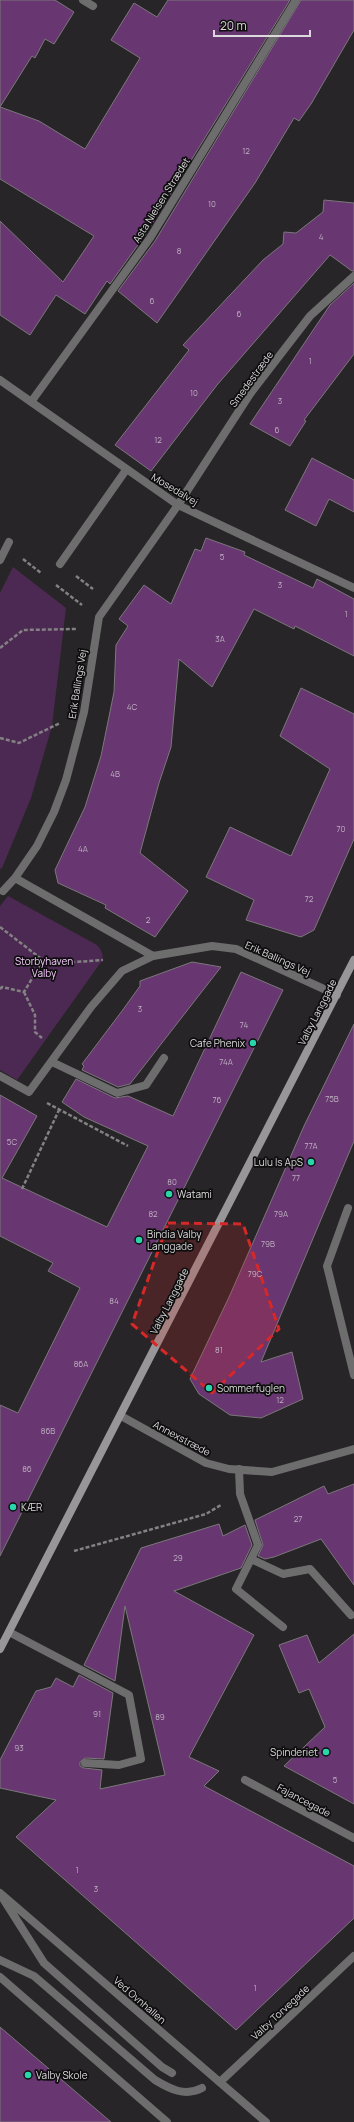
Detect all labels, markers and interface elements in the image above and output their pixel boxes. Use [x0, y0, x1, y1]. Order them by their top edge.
scale bar [214, 12, 310, 38]
text: 20 m [220, 17, 247, 34]
house number: 12 [242, 145, 250, 156]
street label: Asta Nielsen Strædet [129, 155, 193, 245]
house number: 10 [208, 198, 216, 209]
house number: 4 [319, 231, 324, 242]
house number: 8 [177, 245, 182, 256]
house number: 6 [150, 295, 155, 306]
house number: 6 [237, 308, 242, 319]
street label: Smedestræde [226, 348, 276, 410]
house number: 1 [308, 355, 312, 366]
house number: 10 [190, 387, 198, 398]
house number: 3 [278, 395, 282, 406]
house number: 6 [275, 424, 280, 435]
house number: 12 [154, 434, 162, 445]
street label: Mosedalvej [149, 470, 201, 508]
house number: 5 [220, 551, 225, 562]
house number: 3 [278, 579, 282, 590]
house number: 1 [344, 608, 348, 619]
house number: 3A [215, 633, 225, 644]
street label: Erik Ballings Vej [65, 648, 89, 720]
house number: 4C [127, 701, 137, 712]
house number: 4B [110, 768, 120, 779]
house number: 70 [337, 823, 346, 834]
house number: 4A [78, 843, 88, 854]
house number: 72 [305, 893, 314, 904]
house number: 2 [146, 914, 151, 925]
street label: Erik Ballings Vej [243, 937, 313, 979]
park label: Storbyhaven Valby [15, 954, 73, 980]
street label: Valby Langgade [294, 977, 340, 1047]
house number: 3 [138, 1003, 142, 1014]
house number: 74 [240, 1019, 248, 1030]
place label: Cafe Phenix [190, 1036, 246, 1050]
marker: Cafe Phenix [248, 1038, 258, 1048]
house number: 74A [219, 1056, 233, 1067]
house number: 75B [325, 1093, 339, 1104]
house number: 76 [213, 1094, 222, 1105]
house number: 5C [7, 1136, 17, 1147]
house number: 77A [305, 1140, 318, 1151]
place label: Lulu Is ApS [254, 1155, 303, 1169]
marker: Lulu Is ApS [306, 1157, 316, 1167]
house number: 77 [292, 1172, 300, 1183]
house number: 80 [167, 1176, 177, 1187]
place label: Watami [177, 1187, 212, 1201]
marker: Watami [164, 1189, 174, 1199]
house number: 82 [148, 1208, 158, 1219]
house number: 79A [274, 1208, 288, 1219]
place label: Bindia Valby Langgade [147, 1227, 202, 1253]
marker: Bindia Valby Langgade [134, 1235, 144, 1245]
house number: 79B [261, 1238, 275, 1249]
street label: Valby Langgade [146, 1266, 192, 1336]
house number: 79C [248, 1268, 263, 1279]
house number: 84 [109, 1295, 119, 1306]
house number: 81 [215, 1344, 223, 1355]
house number: 86A [74, 1358, 88, 1369]
place label: Sommerfuglen [217, 1381, 285, 1395]
marker: Sommerfuglen [204, 1383, 214, 1393]
house number: 12 [276, 1394, 284, 1405]
street label: Annexstræde [151, 1417, 213, 1459]
house number: 86B [41, 1425, 55, 1436]
house number: 86 [22, 1463, 32, 1474]
place label: KÆR [21, 1500, 42, 1514]
marker: KÆR [8, 1502, 18, 1512]
house number: 27 [294, 1513, 302, 1524]
house number: 29 [173, 1552, 183, 1563]
house number: 91 [93, 1708, 101, 1719]
house number: 89 [155, 1711, 165, 1722]
house number: 93 [14, 1742, 24, 1753]
place label: Spinderiet [270, 1745, 318, 1759]
marker: Spinderiet [321, 1747, 331, 1757]
house number: 5 [333, 1774, 338, 1785]
street label: Fajancegade [275, 1780, 333, 1820]
house number: 1 [75, 1864, 79, 1875]
house number: 3 [94, 1883, 98, 1894]
street label: Ved Ovnhallen [111, 1973, 169, 2027]
street label: Valby Torvegade [248, 1981, 312, 2043]
house number: 1 [253, 1982, 257, 1993]
place label: Valby Skole [36, 2068, 88, 2082]
marker: Valby Skole [23, 2070, 33, 2080]

